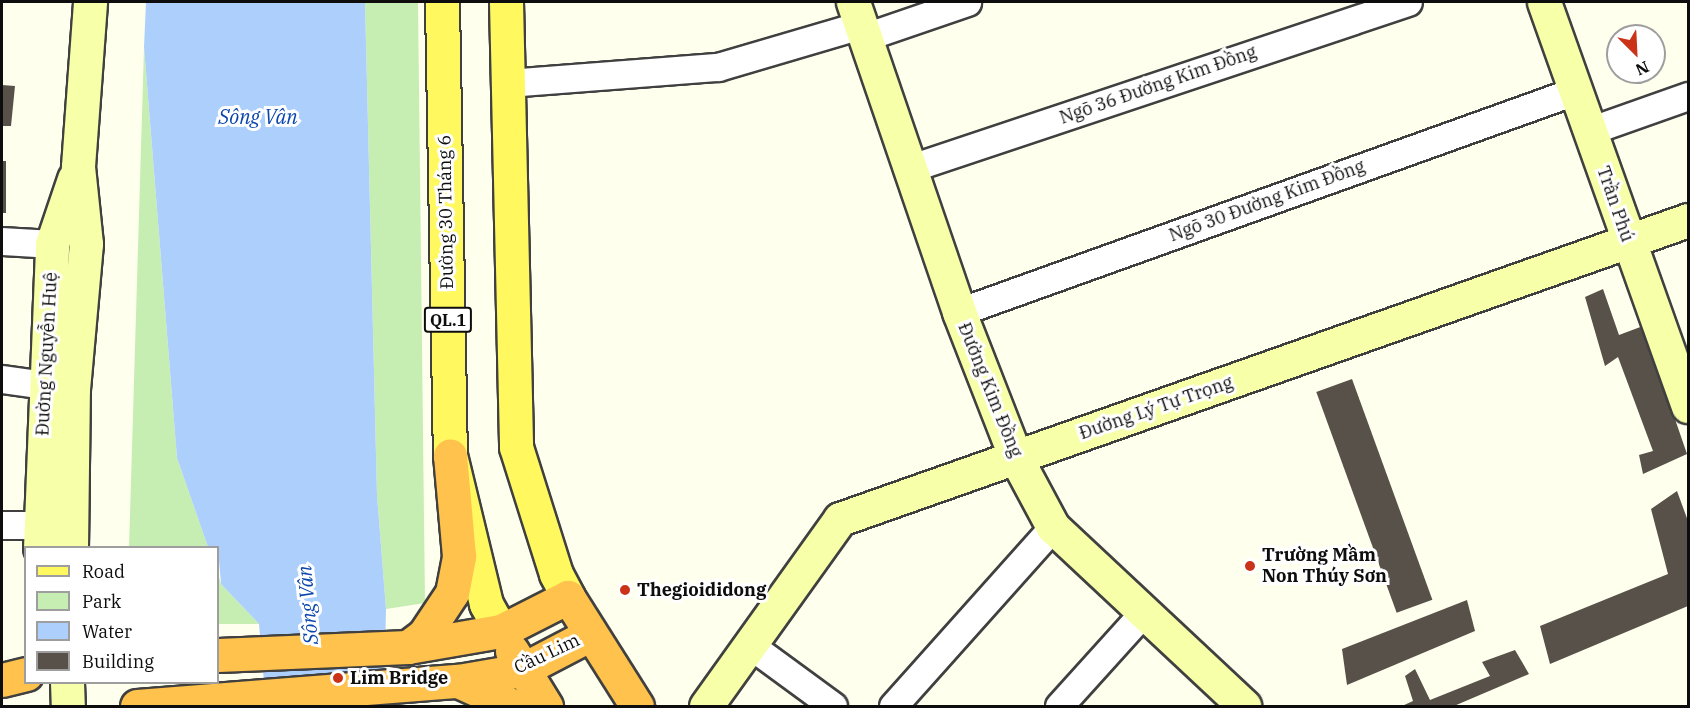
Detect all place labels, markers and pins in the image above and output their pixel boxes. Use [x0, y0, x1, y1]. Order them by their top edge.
place label: Trường Mầm Non Thúy Sơn [1262, 545, 1387, 588]
marker: Trường Mầm Non Thúy Sơn [1243, 559, 1257, 573]
place label: Thegioididong [637, 579, 766, 601]
marker: Thegioididong [618, 583, 632, 597]
place label: Lim Bridge [350, 667, 448, 689]
marker: Lim Bridge [331, 671, 345, 685]

